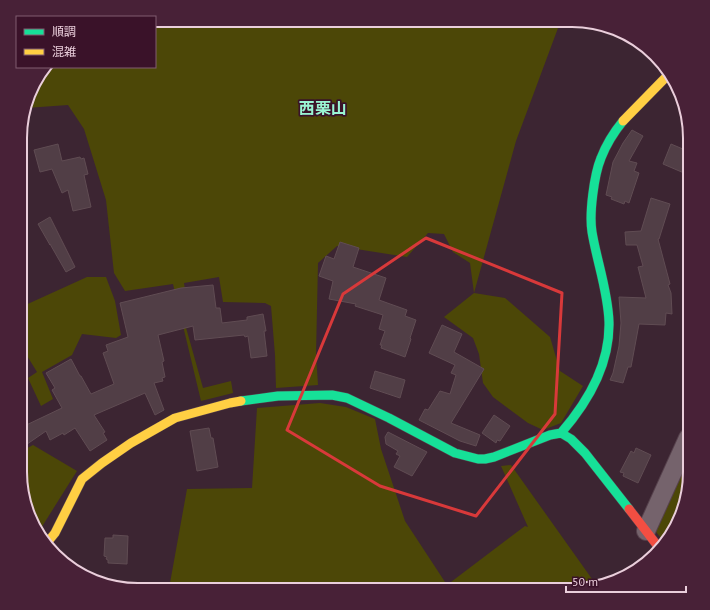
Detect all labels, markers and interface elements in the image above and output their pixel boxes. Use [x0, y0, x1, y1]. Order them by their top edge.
legend [16, 16, 156, 68]
text: 順調 [52, 24, 76, 39]
text: 混雑 [52, 44, 76, 59]
district label: 西栗山 [299, 98, 347, 118]
scale bar [566, 568, 686, 594]
text: 50 m [572, 574, 598, 589]

